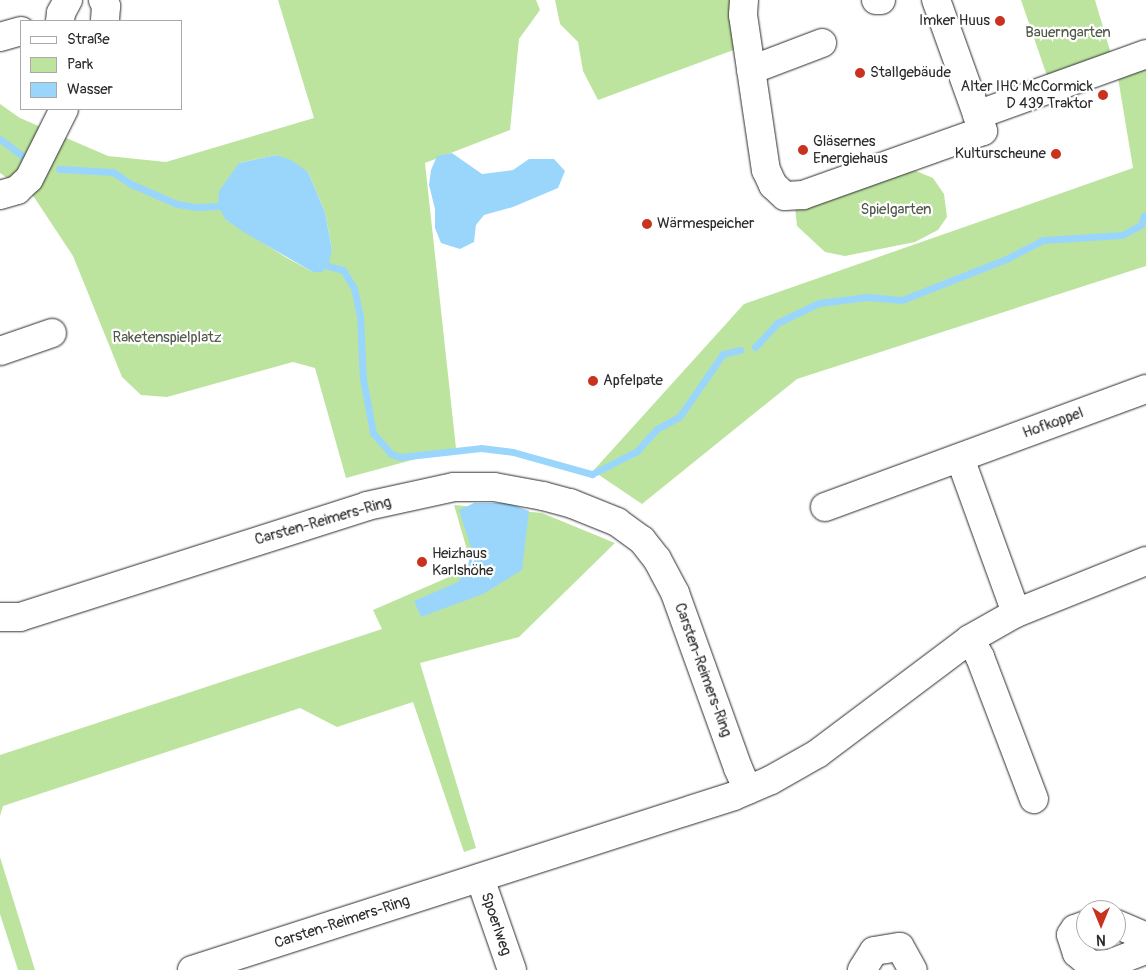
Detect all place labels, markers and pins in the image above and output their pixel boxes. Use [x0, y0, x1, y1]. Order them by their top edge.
place label: Imker Huus [919, 12, 990, 30]
marker: Imker Huus [994, 15, 1006, 27]
place label: Stallgebäude [870, 64, 951, 82]
marker: Stallgebäude [854, 67, 866, 79]
place label: Alter IHC McCormick D 439 Traktor [960, 77, 1093, 112]
marker: Alter IHC McCormick D 439 Traktor [1097, 89, 1109, 101]
place label: Gläsernes Energiehaus [813, 132, 888, 167]
marker: Gläsernes Energiehaus [797, 144, 809, 156]
place label: Kulturscheune [955, 145, 1046, 163]
marker: Kulturscheune [1050, 148, 1062, 160]
place label: Wärmespeicher [657, 215, 754, 233]
marker: Wärmespeicher [641, 218, 653, 230]
place label: Apfelpate [603, 372, 663, 390]
marker: Apfelpate [587, 375, 599, 387]
place label: Heizhaus Karlshöhe [432, 544, 493, 579]
marker: Heizhaus Karlshöhe [416, 556, 428, 568]

